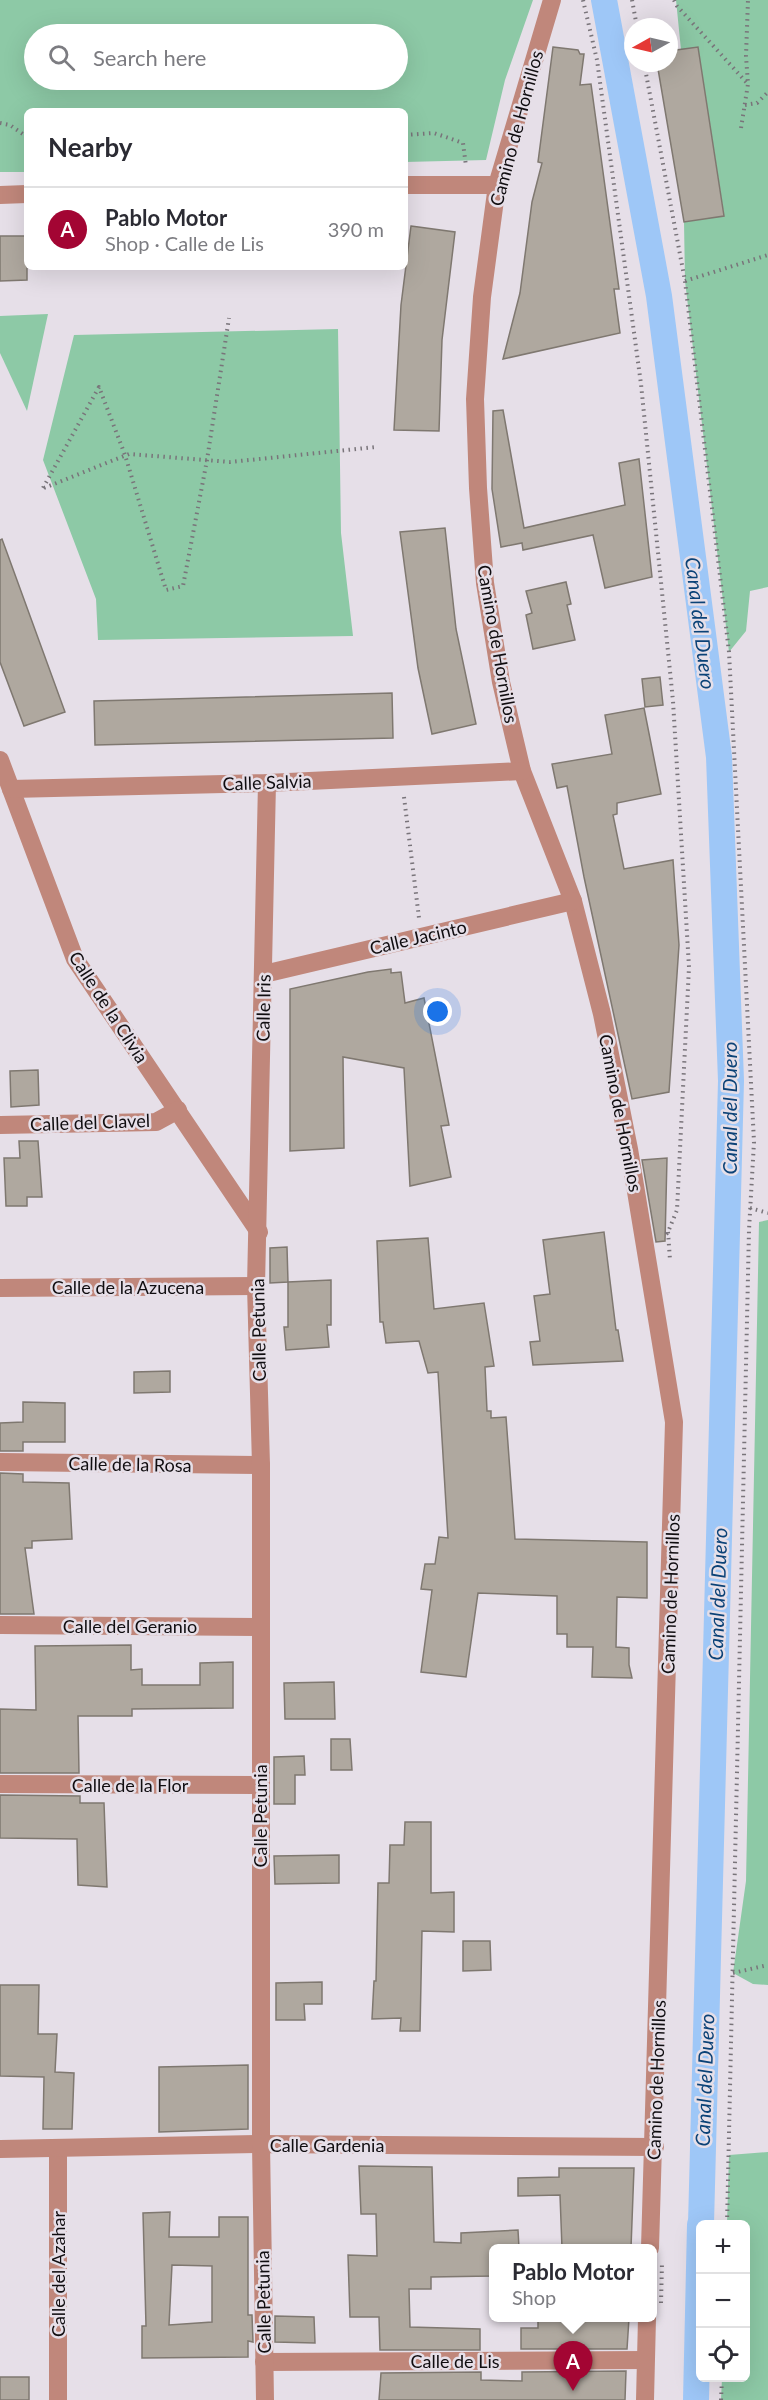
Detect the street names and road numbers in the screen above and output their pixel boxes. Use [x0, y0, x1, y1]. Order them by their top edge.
street label: Camino de Hornillos [485, 48, 547, 208]
street label: Camino de Hornillos [473, 563, 523, 725]
street label: Calle Salvia [222, 769, 312, 795]
street label: Calle Jacinto [367, 915, 469, 959]
street label: Calle de la Clivia [65, 947, 153, 1067]
street label: Calle Iris [251, 974, 275, 1042]
street label: Camino de Hornillos [595, 1032, 647, 1194]
street label: Calle del Clavel [30, 1109, 150, 1135]
street label: Calle de la Azucena [52, 1276, 204, 1298]
street label: Calle Petunia [246, 1278, 270, 1382]
street label: Calle de la Rosa [68, 1452, 192, 1476]
street label: Camino de Hornillos [656, 1513, 684, 1674]
street label: Calle del Geranio [63, 1615, 197, 1637]
street label: Calle Petunia [249, 1764, 271, 1868]
street label: Calle de la Flor [72, 1774, 189, 1796]
street label: Camino de Hornillos [642, 1999, 670, 2160]
street label: Calle Gardenia [270, 2134, 384, 2156]
street label: Calle del Azahar [47, 2210, 69, 2337]
street label: Calle Petunia [251, 2250, 275, 2354]
street label: Calle de Lis [410, 2350, 500, 2372]

